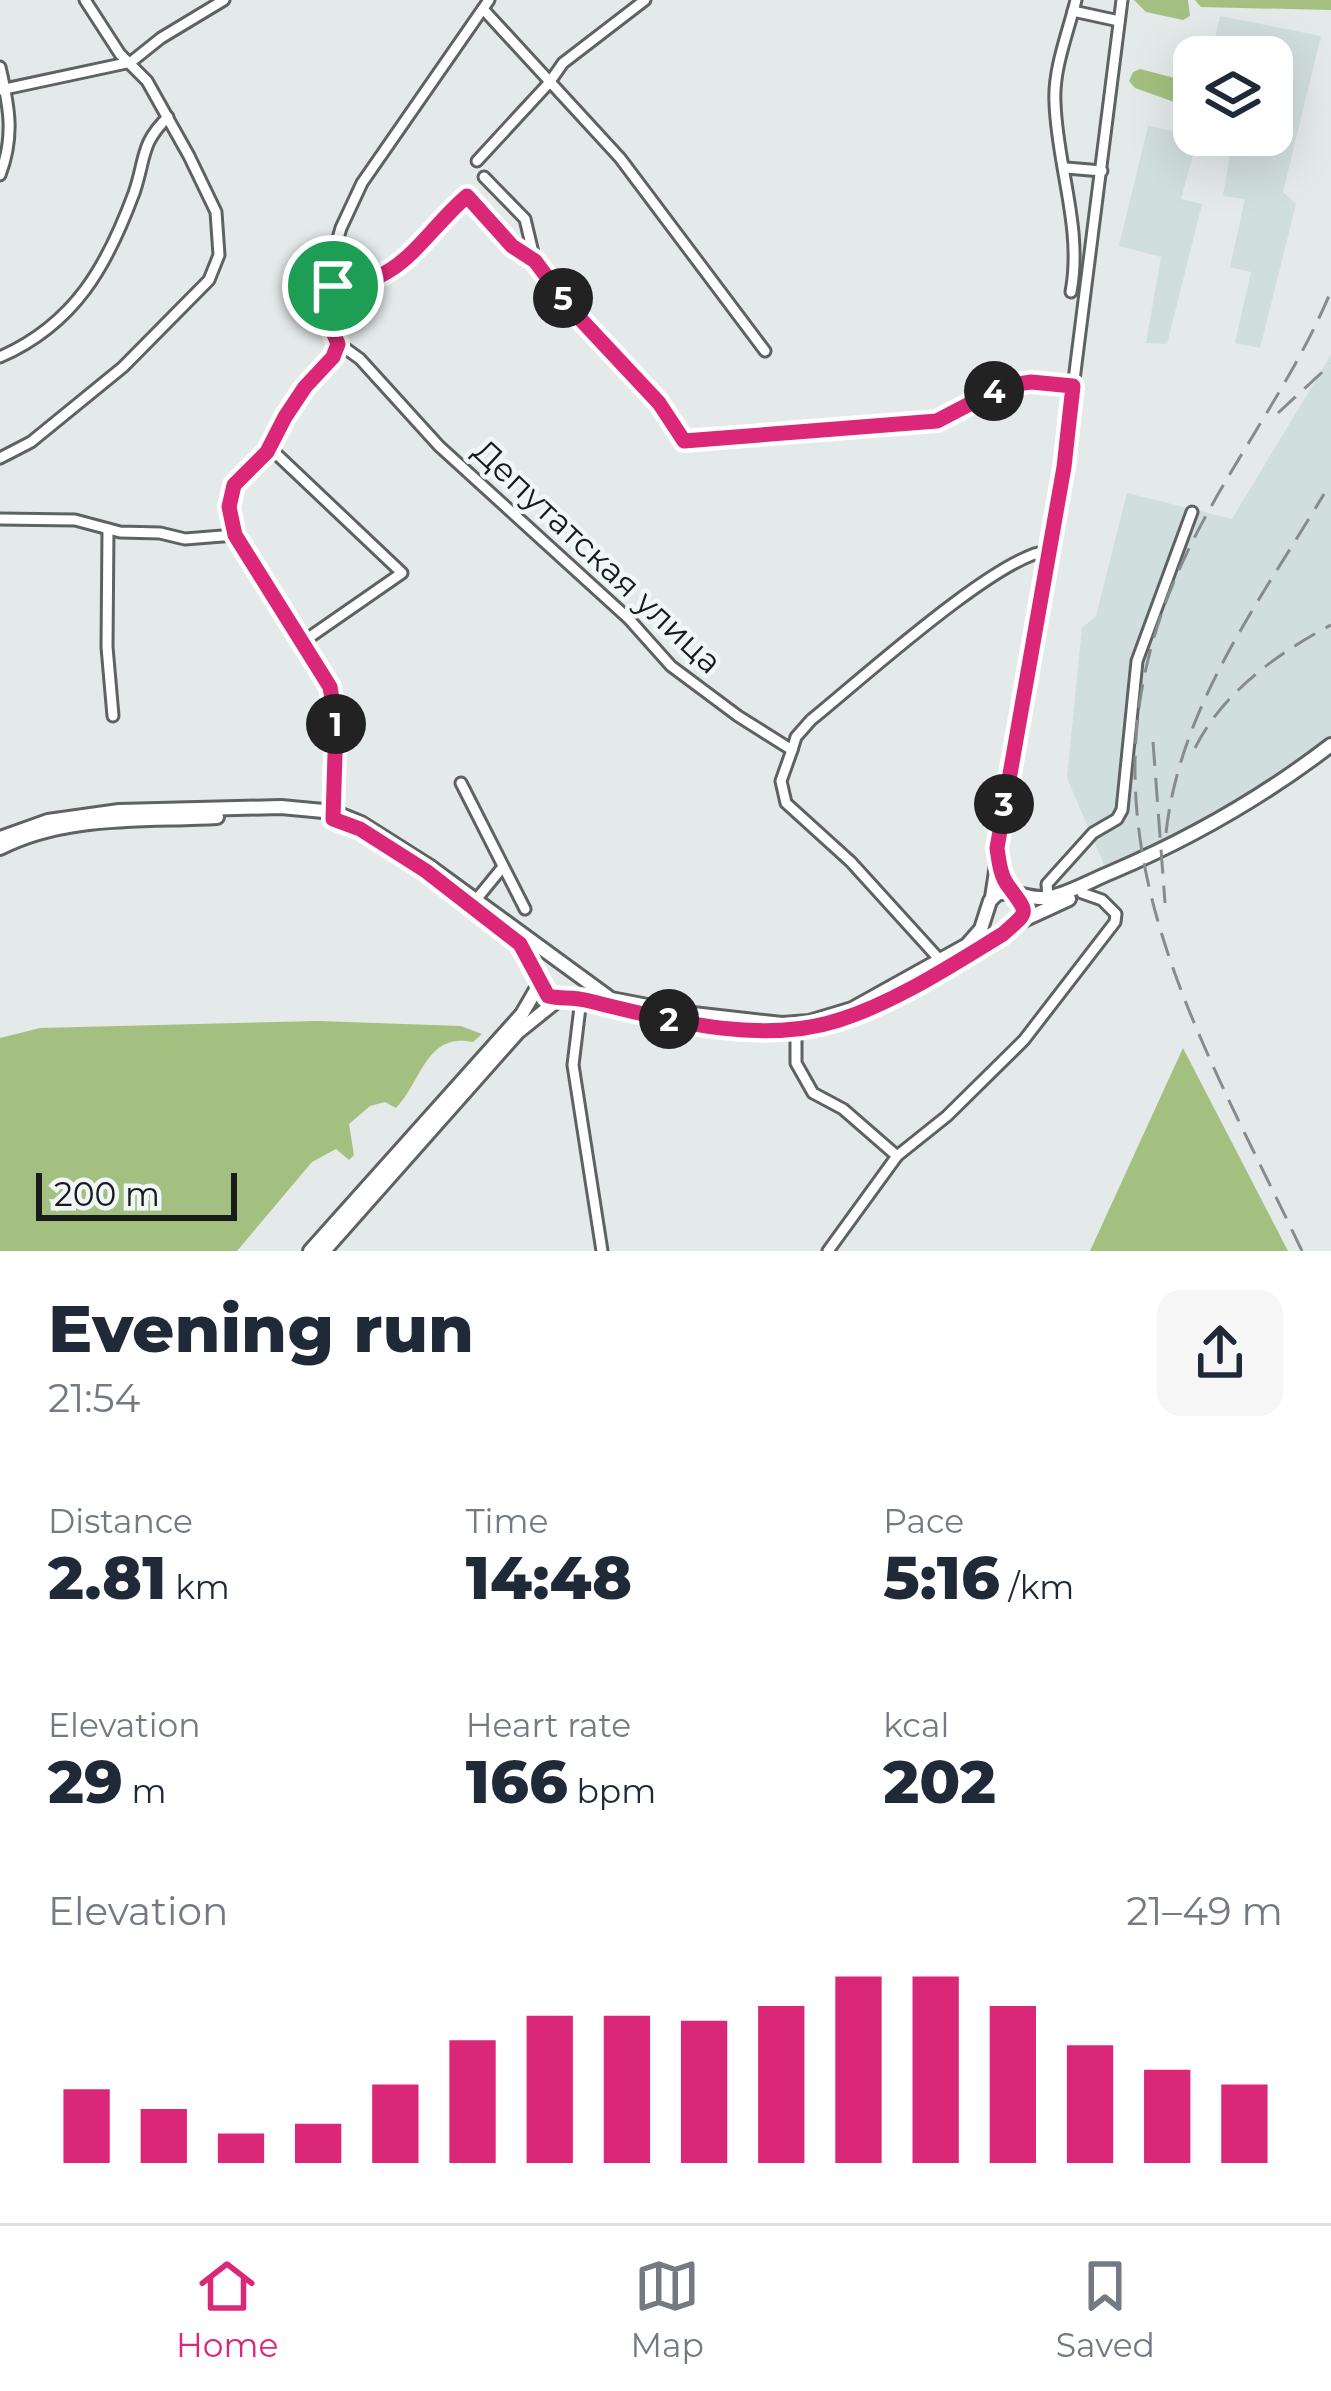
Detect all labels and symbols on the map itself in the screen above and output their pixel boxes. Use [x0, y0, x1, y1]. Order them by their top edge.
pin [282, 235, 384, 337]
pin: 5 [533, 268, 593, 328]
pin: 4 [964, 361, 1024, 421]
street label: Депутатская улица [466, 431, 730, 681]
pin: 1 [306, 694, 366, 754]
pin: 3 [974, 774, 1034, 834]
pin: 2 [639, 989, 699, 1049]
scale bar [36, 1167, 237, 1220]

